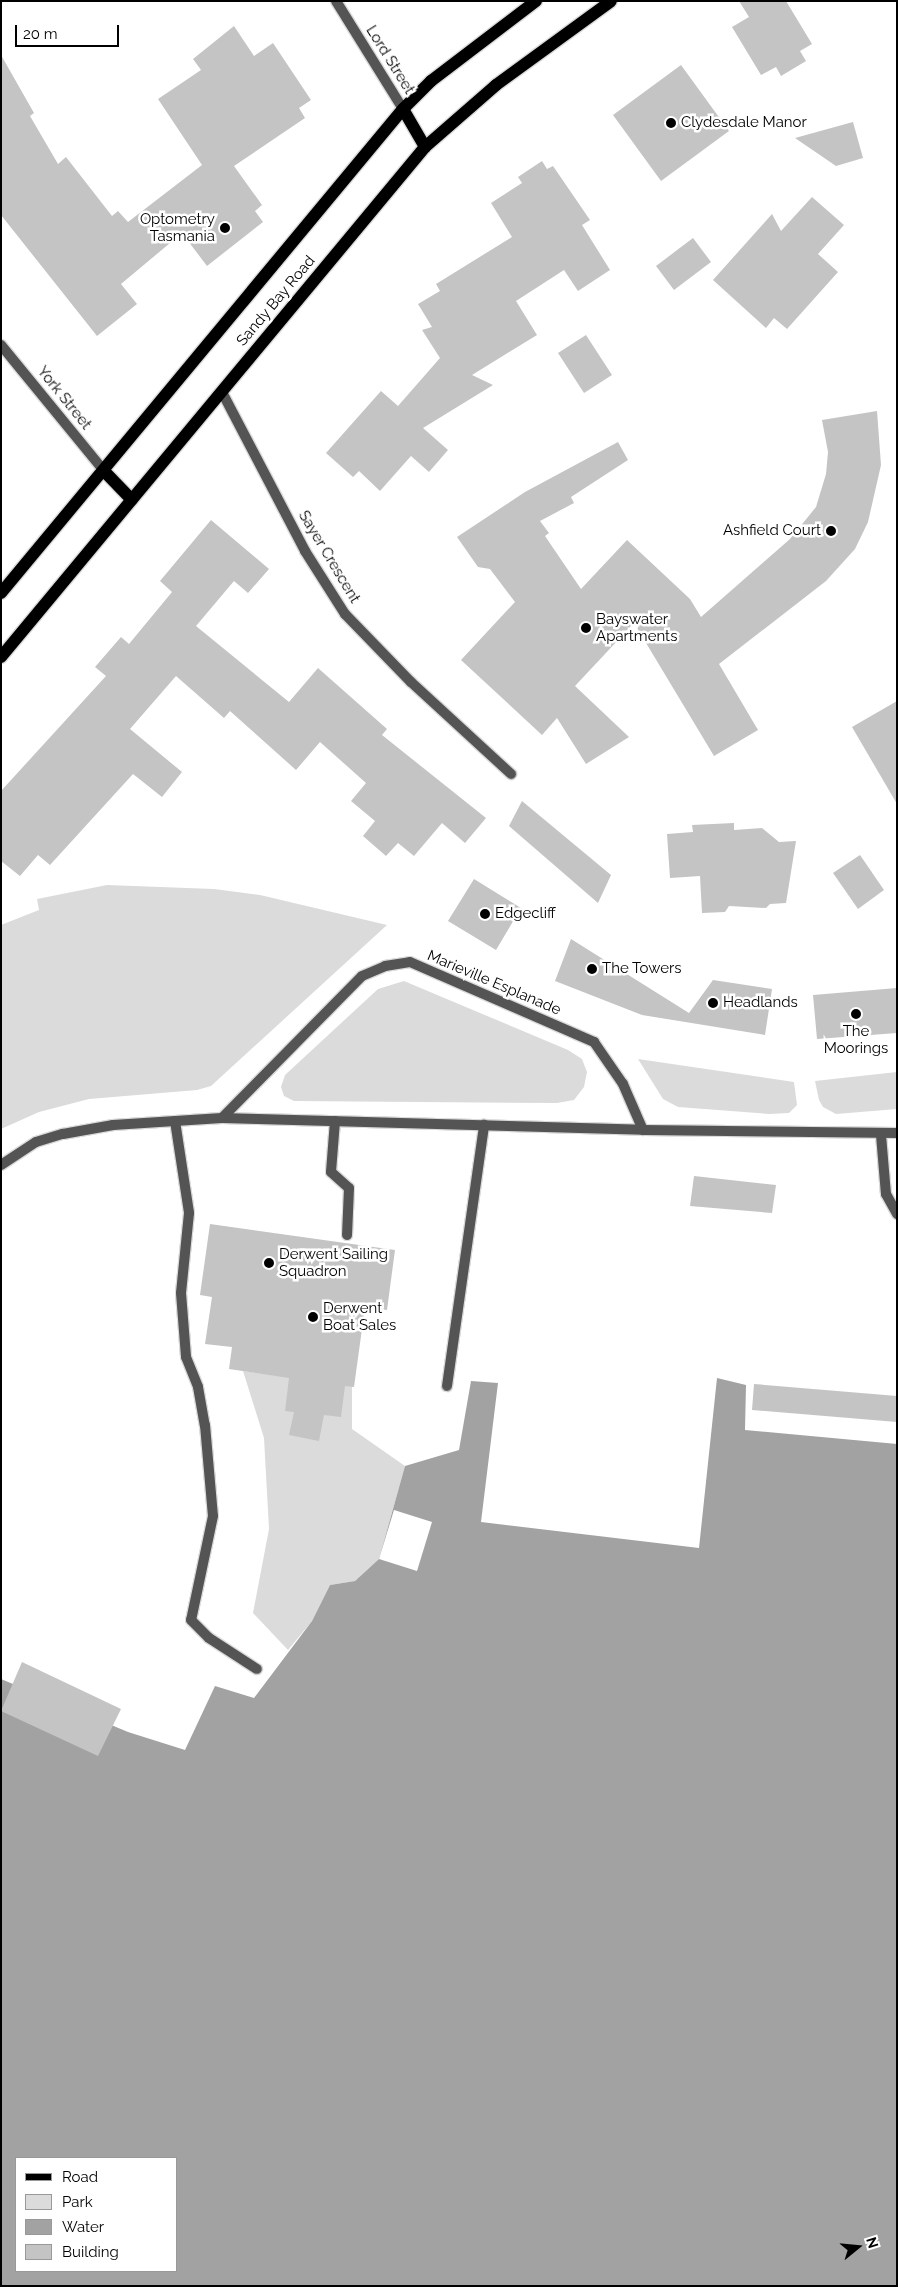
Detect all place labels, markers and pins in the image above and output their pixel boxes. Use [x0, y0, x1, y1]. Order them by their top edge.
place label: Clydesdale Manor [681, 114, 807, 132]
marker: Clydesdale Manor [665, 117, 677, 129]
place label: Optometry Tasmania [140, 210, 215, 245]
marker: Optometry Tasmania [219, 222, 231, 234]
place label: Ashfield Court [723, 522, 821, 540]
marker: Ashfield Court [825, 525, 837, 537]
place label: Bayswater Apartments [596, 610, 677, 645]
marker: Bayswater Apartments [580, 622, 592, 634]
place label: Edgecliff [495, 905, 556, 923]
marker: Edgecliff [479, 908, 491, 920]
place label: The Towers [602, 960, 682, 978]
marker: The Towers [586, 963, 598, 975]
place label: Headlands [723, 994, 798, 1012]
marker: Headlands [707, 997, 719, 1009]
marker: The Moorings [850, 1008, 862, 1020]
place label: The Moorings [824, 1022, 888, 1057]
place label: Derwent Sailing Squadron [279, 1245, 388, 1280]
marker: Derwent Sailing Squadron [263, 1257, 275, 1269]
place label: Derwent Boat Sales [323, 1299, 396, 1334]
marker: Derwent Boat Sales [307, 1311, 319, 1323]

